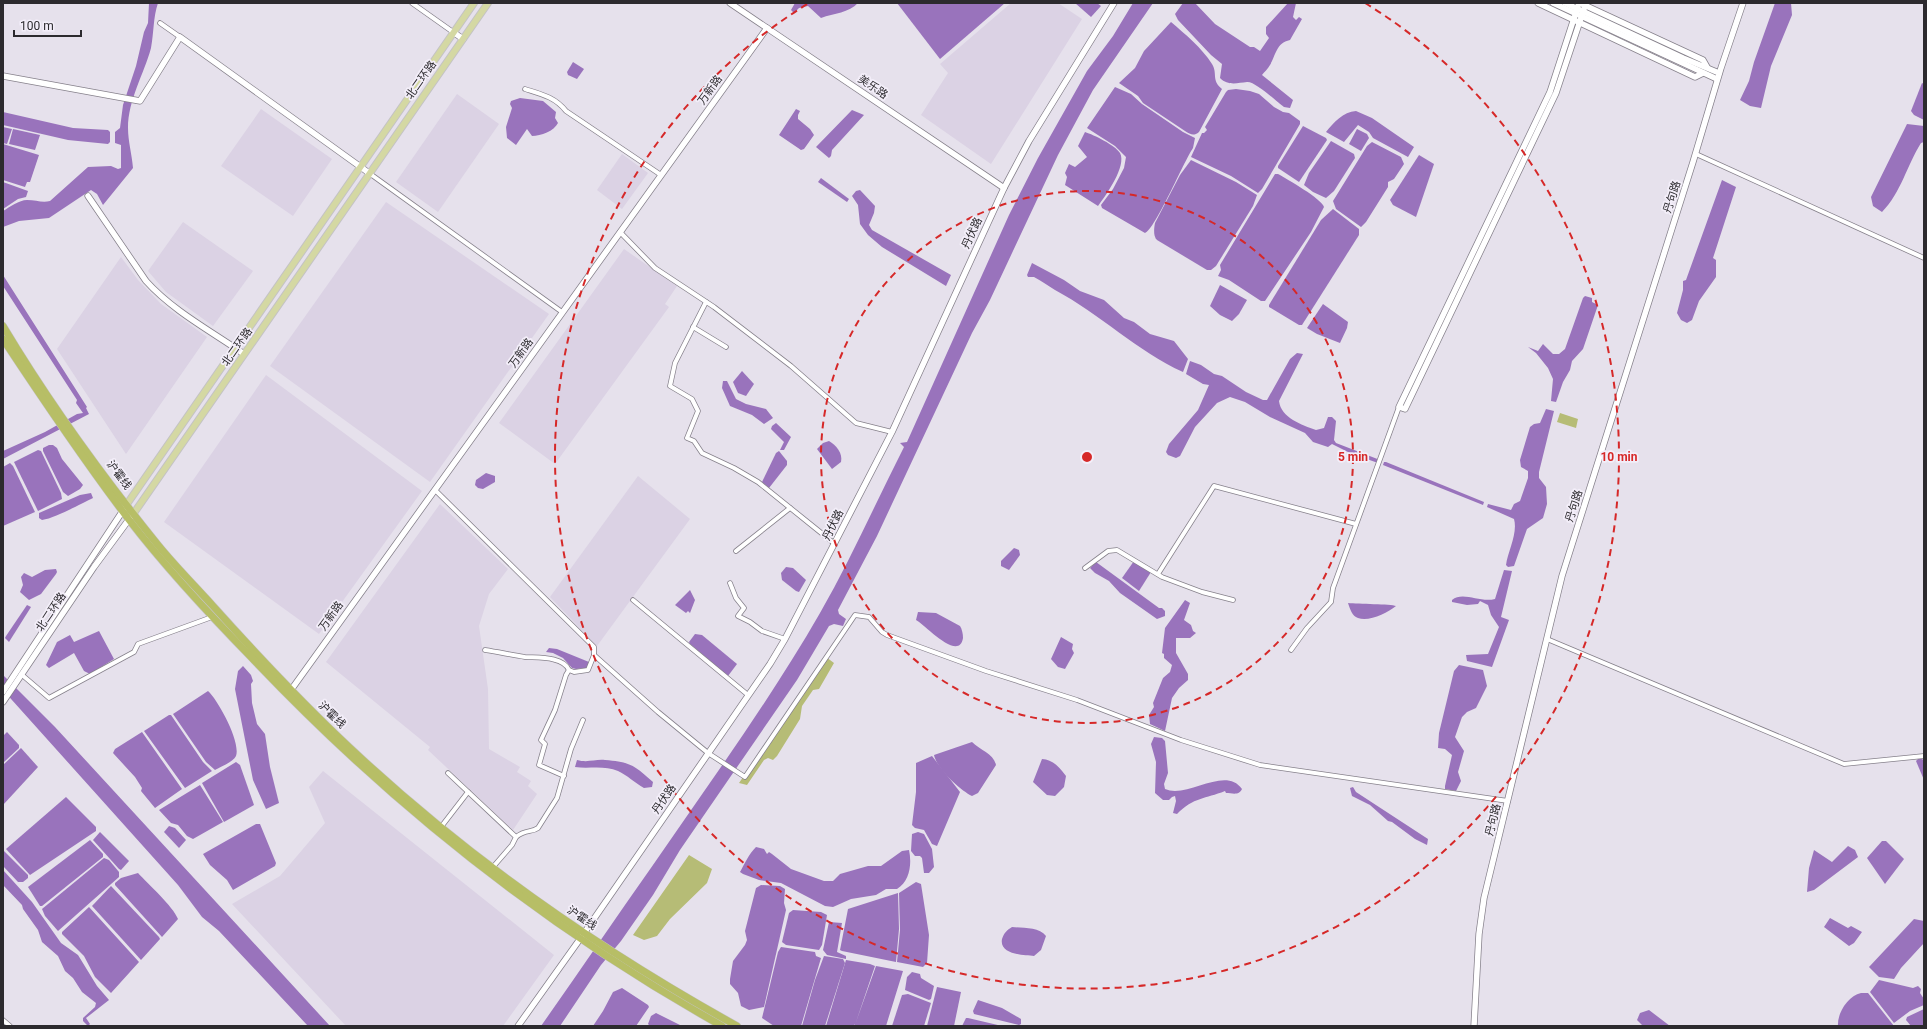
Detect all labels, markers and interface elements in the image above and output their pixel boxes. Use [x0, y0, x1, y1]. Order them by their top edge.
scale bar [14, 12, 81, 38]
text: 100 m [20, 19, 54, 33]
street label: 北二环路 [403, 58, 439, 102]
street label: 美乐路 [856, 72, 890, 102]
street label: 万新路 [695, 73, 725, 107]
street label: 丹句路 [1661, 179, 1683, 215]
street label: 丹伏路 [959, 215, 985, 251]
street label: 北二环路 [219, 325, 255, 369]
street label: 万新路 [506, 336, 536, 370]
centre of rings [1080, 450, 1094, 464]
text: 5 min [1338, 450, 1368, 464]
text: 10 min [1600, 450, 1638, 464]
street label: 沪霍线 [104, 458, 134, 492]
street label: 丹句路 [1563, 488, 1585, 524]
street label: 丹伏路 [820, 507, 846, 543]
street label: 北二环路 [33, 590, 69, 634]
street label: 万新路 [316, 599, 346, 633]
street label: 沪霍线 [316, 699, 348, 731]
street label: 丹伏路 [649, 782, 679, 816]
street label: 丹句路 [1483, 802, 1503, 838]
street label: 沪霍线 [565, 903, 599, 933]

